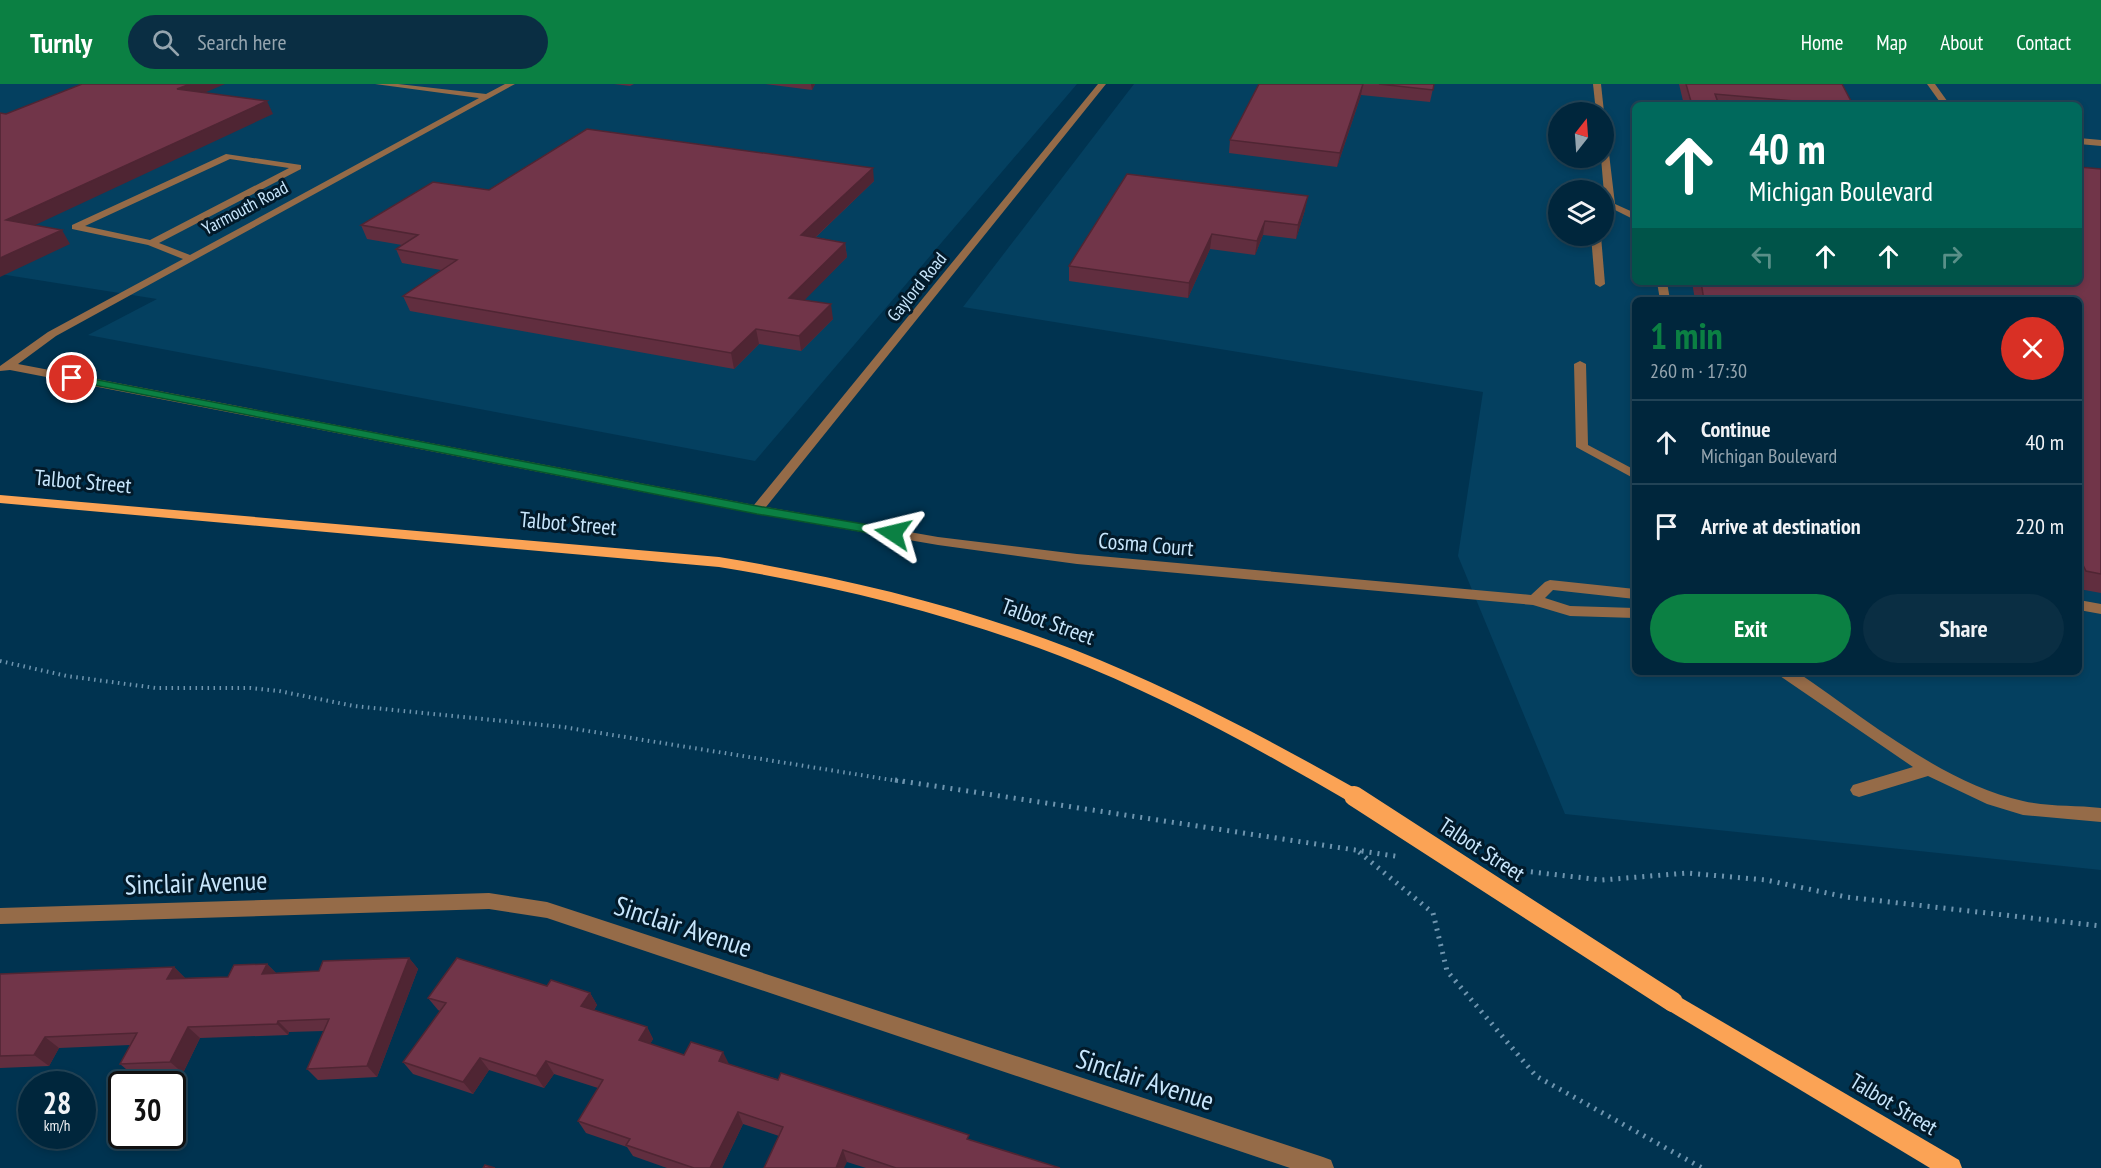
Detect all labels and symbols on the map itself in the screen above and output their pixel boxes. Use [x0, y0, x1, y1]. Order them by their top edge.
north arrow [1548, 102, 1614, 168]
street label: Yarmouth Road [198, 175, 292, 240]
street label: Gaylord Road [882, 248, 951, 326]
pin [46, 352, 97, 403]
street label: Talbot Street [33, 463, 133, 499]
position arrow [861, 501, 925, 565]
street label: Talbot Street [518, 505, 618, 541]
street label: Cosma Court [1097, 526, 1195, 562]
street label: Talbot Street [998, 591, 1098, 651]
street label: Talbot Street [1434, 811, 1530, 887]
street label: Sinclair Avenue [124, 863, 268, 901]
street label: Sinclair Avenue [610, 888, 756, 964]
street label: Sinclair Avenue [1072, 1041, 1218, 1117]
street label: Talbot Street [1845, 1067, 1943, 1141]
speed limit sign: 30 [108, 1071, 186, 1149]

